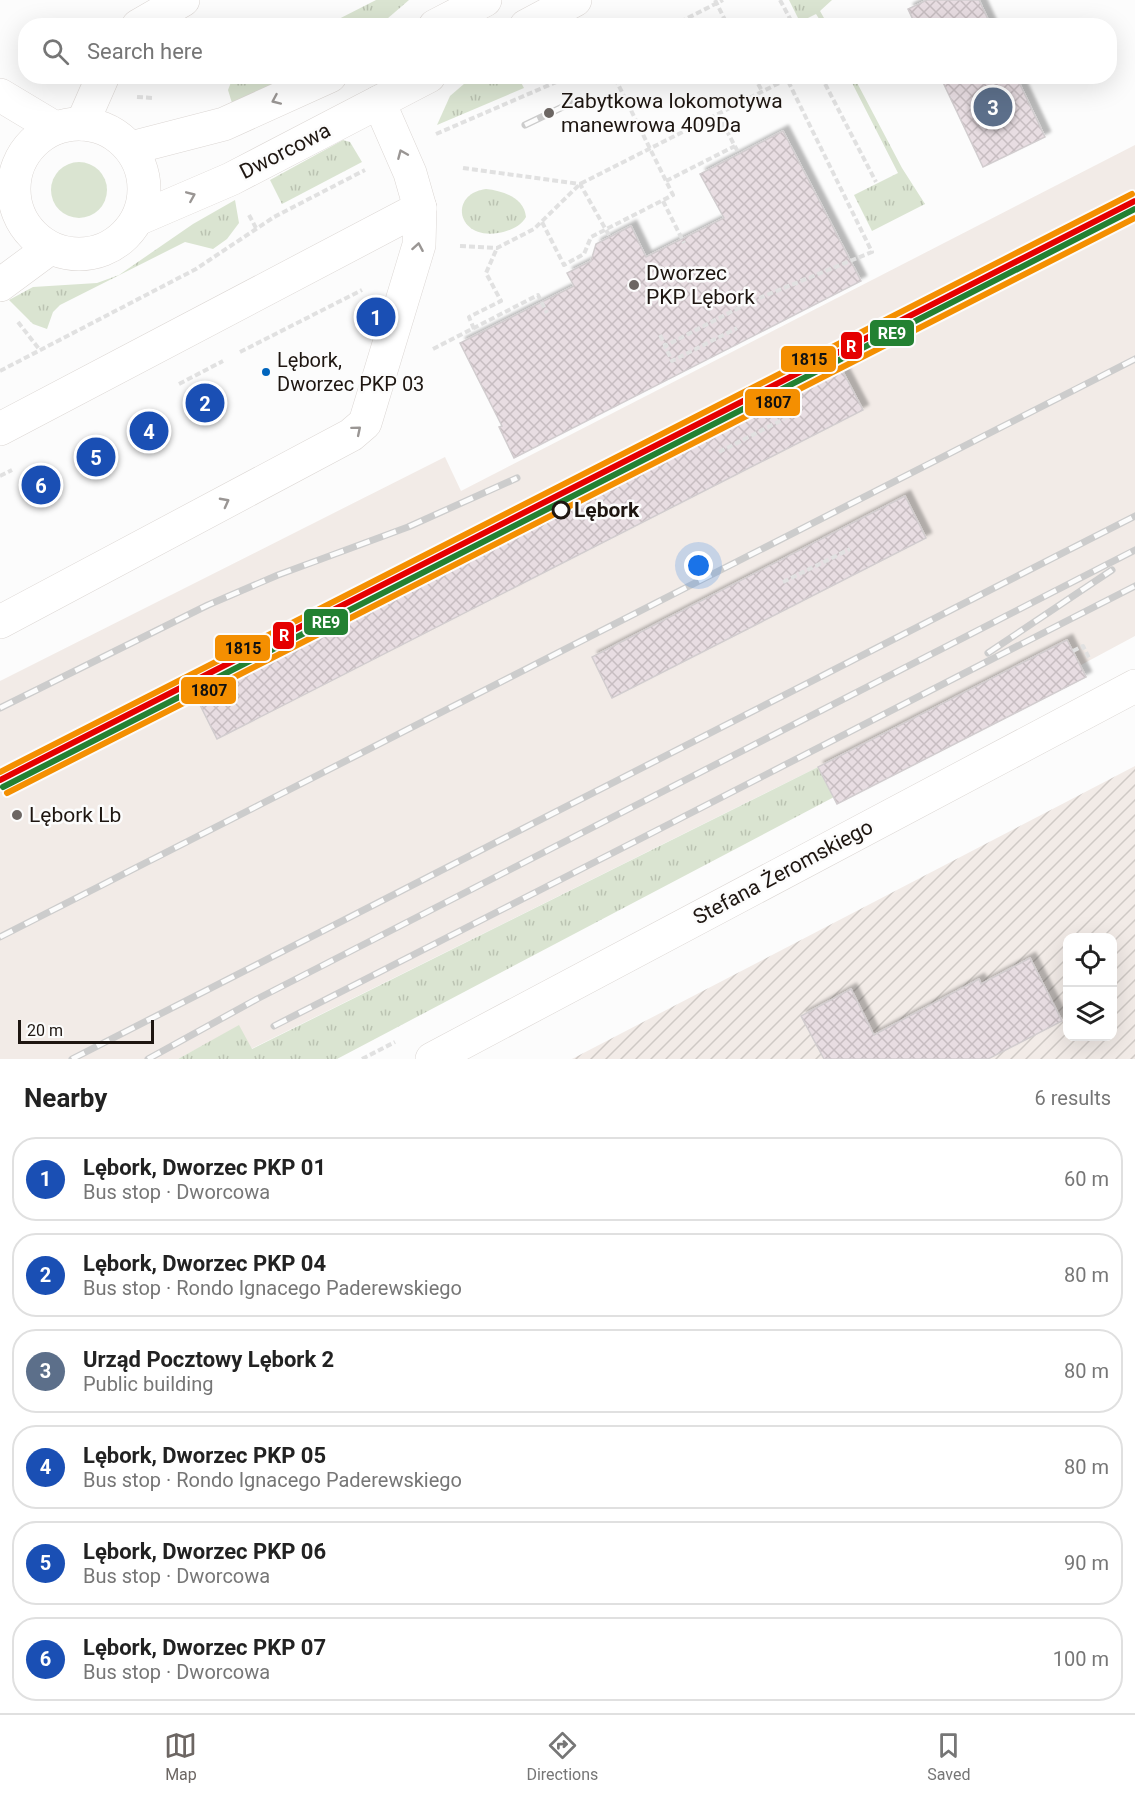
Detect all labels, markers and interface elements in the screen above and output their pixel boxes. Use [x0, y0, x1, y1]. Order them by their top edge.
search box [18, 18, 1117, 84]
icon: search [39, 35, 72, 68]
text: Search here [87, 39, 203, 64]
pin: 3 [974, 84, 1012, 130]
place label: Zabytkowa lokomotywa manewrowa 409Da [561, 89, 783, 137]
one-way arrow [272, 93, 283, 105]
marker: Zabytkowa lokomotywa manewrowa 409Da [542, 106, 556, 120]
street label: Dworcowa [236, 118, 334, 184]
one-way arrow [397, 149, 409, 160]
one-way arrow [185, 191, 196, 203]
one-way arrow [411, 242, 424, 252]
place label: Dworzec PKP Lębork [646, 261, 755, 309]
marker: Dworzec PKP Lębork [627, 278, 641, 292]
pin: 1 [356, 294, 395, 340]
line badge: RE9 [869, 319, 915, 347]
text: RE9 [878, 324, 906, 343]
line badge: R [840, 331, 863, 360]
text: R [846, 337, 856, 356]
line badge: 1815 [780, 345, 837, 373]
place label: Lębork, Dworzec PKP 03 [277, 348, 424, 396]
text: 1815 [791, 350, 827, 369]
marker: Lębork, Dworzec PKP 03 [260, 366, 272, 378]
pin: 2 [186, 380, 224, 426]
line badge: 1807 [744, 388, 801, 417]
text: 1807 [755, 393, 791, 412]
pin: 4 [130, 408, 168, 454]
one-way arrow [350, 426, 361, 437]
pin: 5 [76, 434, 116, 480]
pin: 6 [22, 462, 60, 508]
one-way arrow [219, 498, 230, 510]
place label: Lębork [574, 498, 640, 522]
marker: Lębork [552, 501, 570, 519]
your location [684, 551, 713, 580]
line badge: RE9 [303, 608, 349, 636]
text: RE9 [312, 613, 340, 632]
line badge: R [272, 621, 295, 650]
text: R [279, 626, 289, 645]
line badge: 1815 [214, 634, 271, 662]
text: 1815 [225, 639, 261, 658]
line badge: 1807 [180, 676, 237, 705]
text: 1807 [191, 681, 227, 700]
place label: Lębork Lb [29, 803, 121, 827]
marker: Lębork Lb [10, 808, 24, 822]
street label: Stefana Żeromskiego [689, 815, 877, 929]
map controls [1063, 933, 1117, 1041]
button: locate [1063, 933, 1117, 987]
button: layers [1063, 987, 1117, 1041]
scale bar [18, 1017, 154, 1044]
text: 20 m [27, 1021, 63, 1040]
text: Nearby [24, 1083, 107, 1113]
text: 6 results [1035, 1086, 1111, 1110]
text: Lębork, Dworzec PKP 01 [83, 1155, 326, 1180]
text: 1 [40, 1167, 51, 1191]
text: 60 m [1064, 1167, 1109, 1191]
text: Bus stop · Dworcowa [83, 1180, 270, 1204]
text: Lębork, Dworzec PKP 04 [83, 1251, 326, 1276]
text: 2 [40, 1263, 51, 1287]
text: 80 m [1064, 1263, 1109, 1287]
text: Bus stop · Rondo Ignacego Paderewskiego [83, 1276, 462, 1300]
text: Urząd Pocztowy Lębork 2 [83, 1347, 334, 1372]
text: 3 [40, 1359, 51, 1383]
text: 80 m [1064, 1359, 1109, 1383]
text: Public building [83, 1372, 213, 1396]
text: Lębork, Dworzec PKP 05 [83, 1443, 326, 1468]
text: 4 [40, 1455, 51, 1479]
text: 80 m [1064, 1455, 1109, 1479]
text: Bus stop · Rondo Ignacego Paderewskiego [83, 1468, 462, 1492]
text: Lębork, Dworzec PKP 06 [83, 1539, 326, 1564]
text: 5 [40, 1551, 51, 1575]
text: 90 m [1064, 1551, 1109, 1575]
text: Bus stop · Dworcowa [83, 1564, 270, 1588]
text: Lębork, Dworzec PKP 07 [83, 1635, 326, 1660]
text: 6 [40, 1647, 51, 1671]
text: 100 m [1053, 1647, 1109, 1671]
text: Bus stop · Dworcowa [83, 1660, 270, 1684]
tab: Map [164, 1729, 197, 1784]
tab: Directions [526, 1729, 598, 1784]
tab: Saved [927, 1729, 971, 1784]

